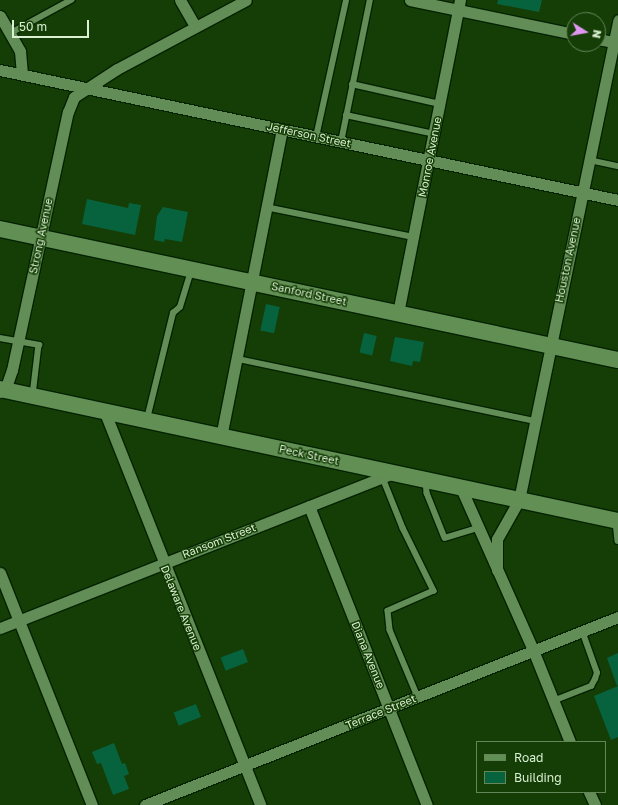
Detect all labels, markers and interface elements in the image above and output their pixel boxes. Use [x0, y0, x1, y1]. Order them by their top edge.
scale bar [14, 12, 91, 38]
north arrow [566, 12, 606, 52]
text: 50 m [19, 19, 47, 34]
text: N [590, 29, 604, 40]
street label: Monroe Avenue [416, 116, 444, 198]
street label: Jefferson Street [266, 120, 352, 150]
street label: Strong Avenue [27, 197, 55, 275]
street label: Houston Avenue [553, 216, 583, 304]
street label: Sanford Street [270, 280, 348, 308]
street label: Peck Street [278, 442, 340, 468]
street label: Ransom Street [180, 521, 258, 561]
street label: Delaware Avenue [158, 563, 204, 653]
street label: Diana Avenue [349, 619, 387, 691]
street label: Terrace Street [344, 692, 418, 732]
legend [476, 741, 606, 793]
text: Road [514, 750, 543, 765]
text: Building [514, 770, 562, 785]

